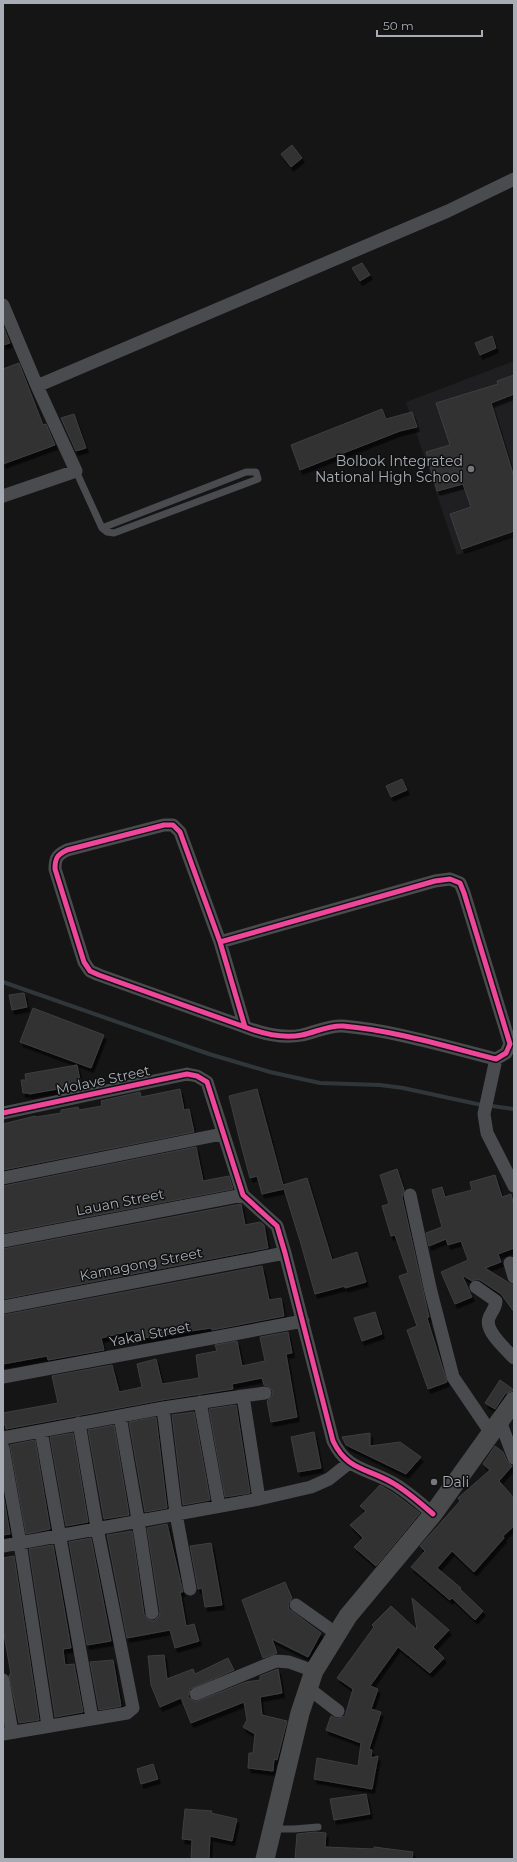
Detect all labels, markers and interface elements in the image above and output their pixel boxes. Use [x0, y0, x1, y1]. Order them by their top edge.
scale bar [377, 12, 482, 38]
text: 50 m [383, 18, 414, 33]
place label: Bolbok Integrated National High School [315, 452, 463, 486]
marker: Bolbok Integrated National High School [466, 464, 476, 474]
street label: Molave Street [54, 1061, 152, 1099]
street label: Lauan Street [74, 1185, 166, 1219]
street label: Kamagong Street [78, 1243, 204, 1285]
street label: Yakal Street [108, 1317, 193, 1351]
place label: Dali [442, 1473, 469, 1491]
marker: Dali [429, 1477, 439, 1487]

